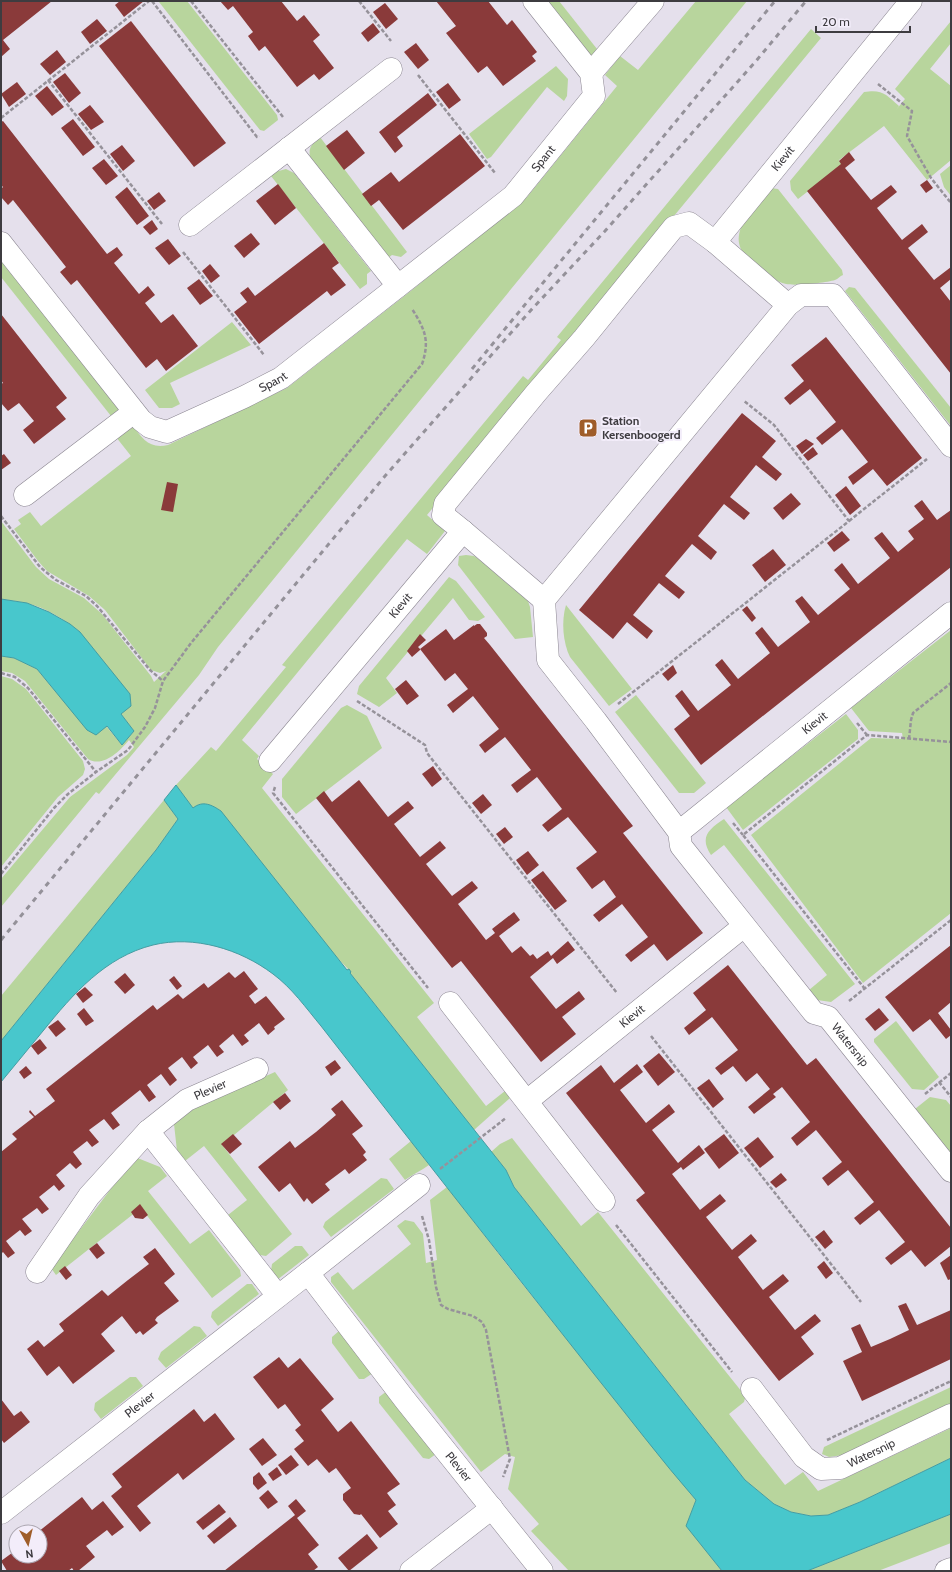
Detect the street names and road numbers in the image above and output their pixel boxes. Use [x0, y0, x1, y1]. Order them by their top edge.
street label: Spant [528, 142, 558, 175]
street label: Kievit [768, 143, 797, 174]
street label: Spant [256, 368, 290, 395]
street label: Kievit [385, 590, 415, 621]
street label: Kievit [799, 708, 830, 737]
street label: Kievit [616, 1001, 647, 1031]
street label: Watersnip [829, 1020, 873, 1069]
street label: Plevier [191, 1075, 229, 1103]
street label: Plevier [121, 1388, 158, 1421]
street label: Watersnip [845, 1435, 898, 1470]
street label: Plevier [442, 1448, 476, 1485]

